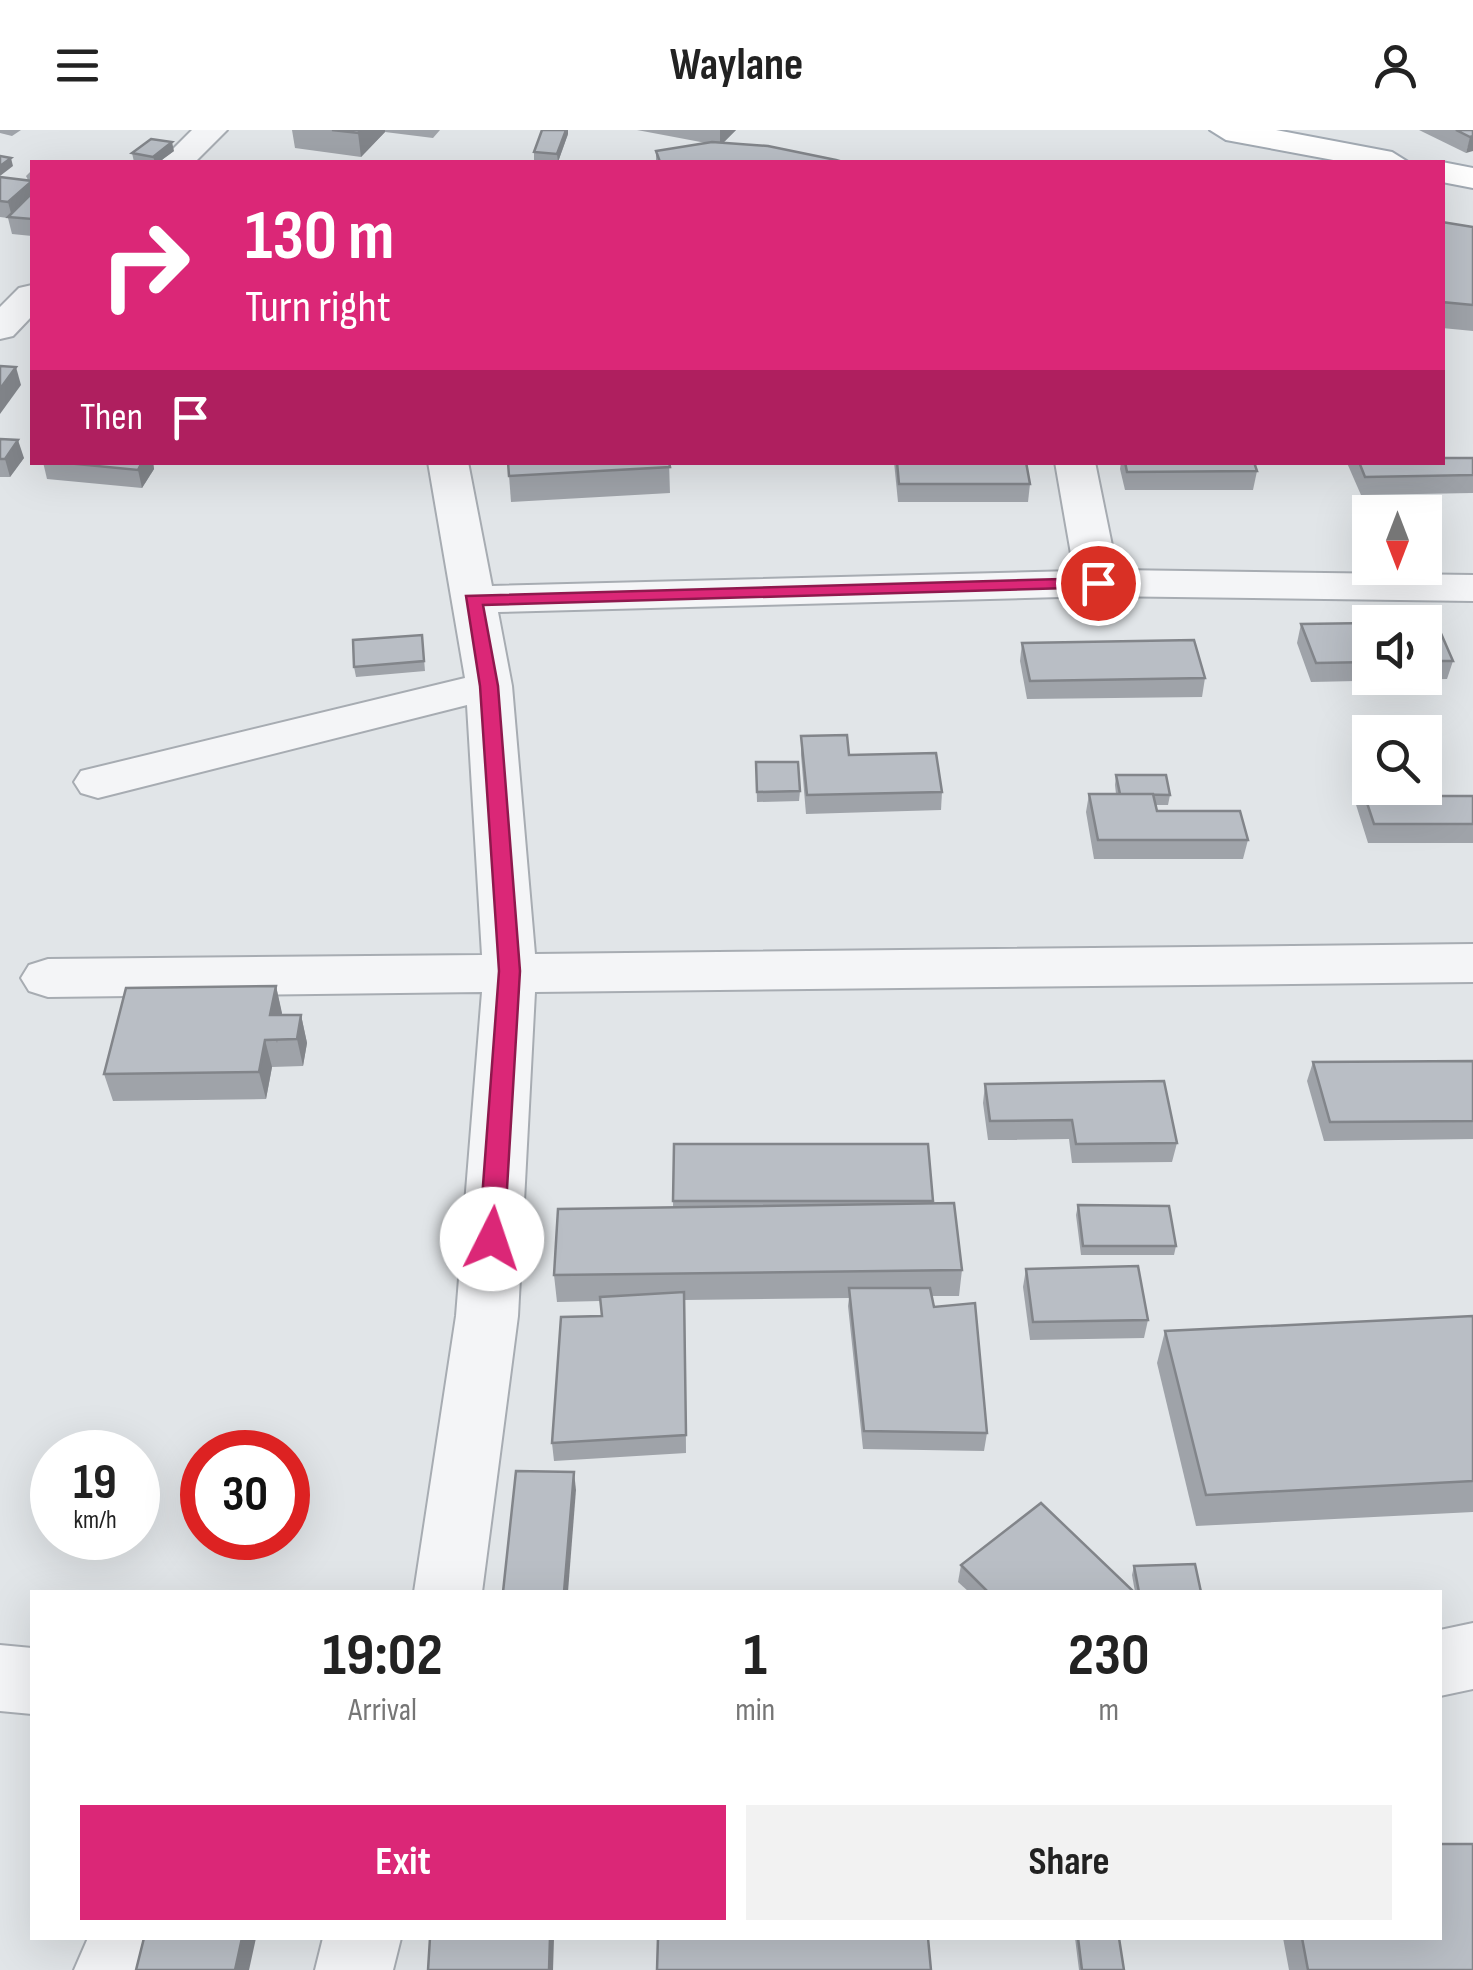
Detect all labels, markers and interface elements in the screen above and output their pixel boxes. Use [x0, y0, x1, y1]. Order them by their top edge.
icon: menu [50, 38, 105, 93]
text: Waylane [670, 38, 803, 93]
icon: person [1368, 38, 1423, 93]
text: 130 m [245, 195, 394, 279]
icon: right [80, 200, 210, 330]
text: Turn right [245, 280, 391, 335]
icon: arrive [163, 390, 218, 445]
text: Then [80, 395, 143, 440]
north arrow [1352, 495, 1442, 585]
map controls [1352, 495, 1442, 805]
pin [1056, 541, 1141, 626]
icon: arrive [1071, 556, 1126, 611]
button: sound [1352, 605, 1442, 695]
button: search [1352, 715, 1442, 805]
position arrow [440, 1187, 544, 1291]
speed limit sign: 30 [180, 1430, 310, 1560]
text: 19 [73, 1453, 117, 1513]
text: km/h [73, 1505, 117, 1536]
text: 19:02 [322, 1620, 443, 1692]
text: 1 [743, 1620, 767, 1692]
text: 230 [1068, 1620, 1150, 1692]
text: Arrival [348, 1691, 417, 1730]
text: min [735, 1691, 775, 1730]
text: m [1098, 1691, 1119, 1730]
button: Exit [80, 1805, 726, 1920]
button: Share [746, 1805, 1392, 1920]

